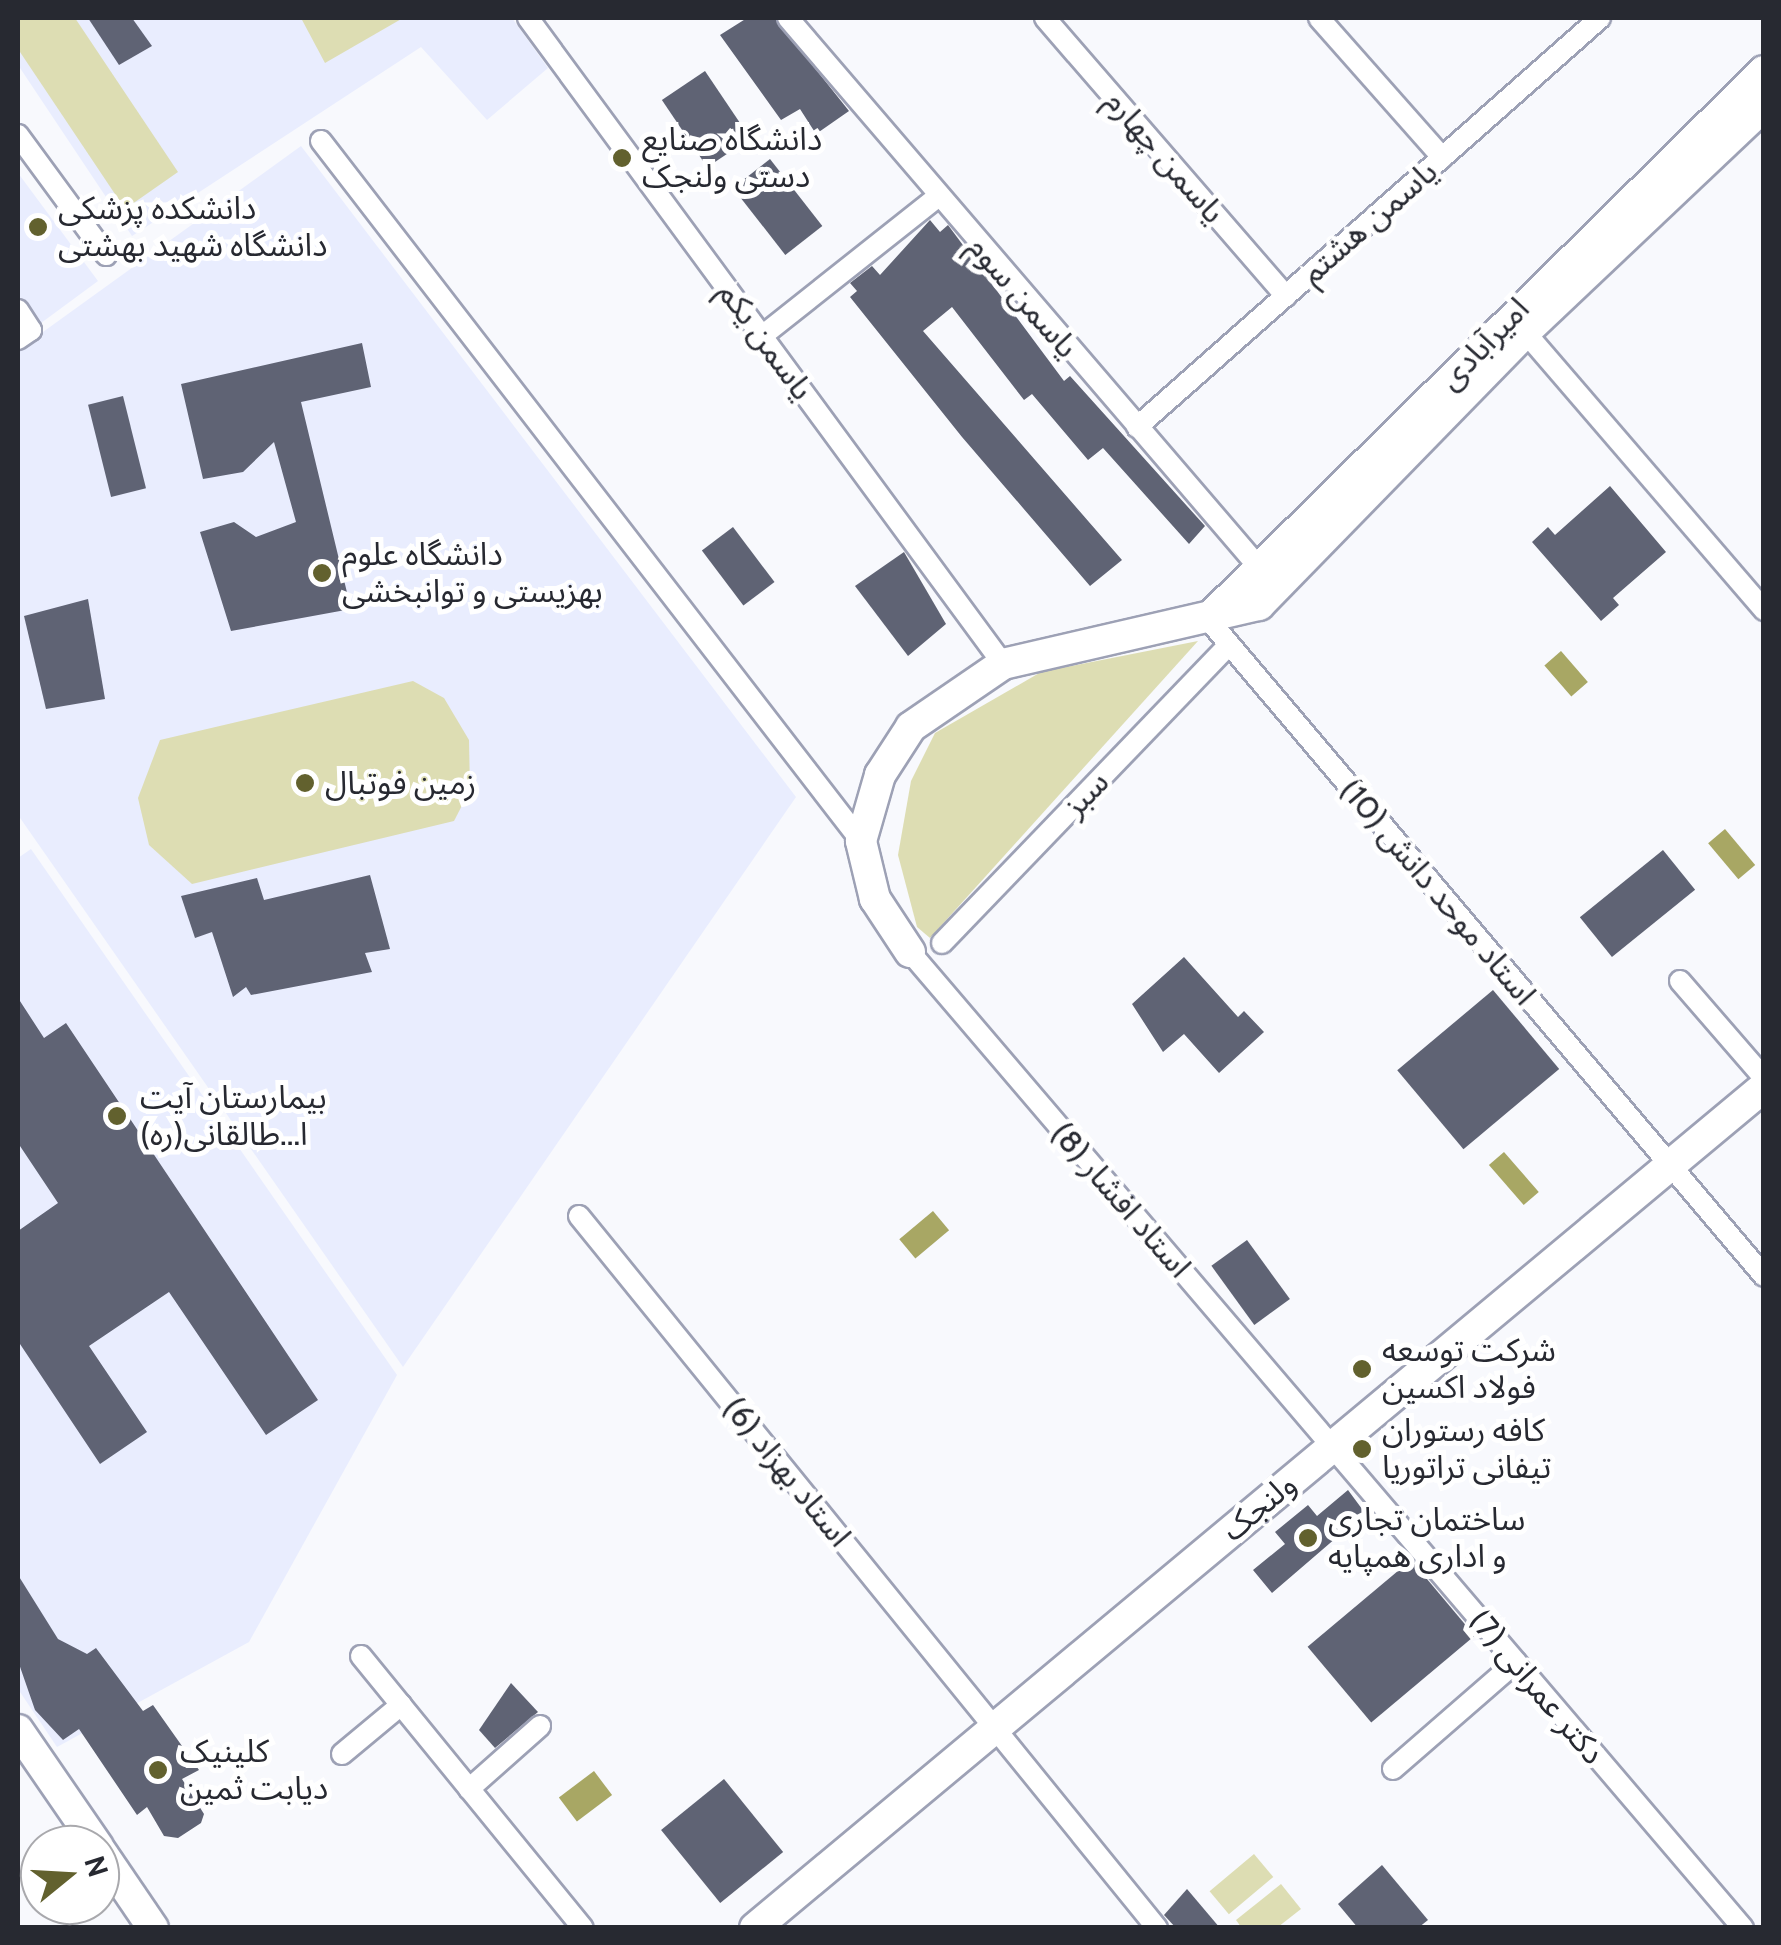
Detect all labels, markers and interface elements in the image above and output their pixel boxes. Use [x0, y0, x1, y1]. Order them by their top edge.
street label: یاسمن چهارم [1097, 83, 1233, 231]
place label: دانشگاه صنایع دستى ولنجک [642, 121, 822, 196]
marker: دانشگاه صنایع دستى ولنجک [611, 147, 633, 169]
street label: یاسمن هشتم [1293, 152, 1445, 292]
place label: دانشکده پزشکی دانشگاه شهید بهشتی [58, 190, 327, 265]
marker: دانشکده پزشکی دانشگاه شهید بهشتی [27, 216, 49, 238]
street label: یاسمن سوم [960, 228, 1086, 366]
street label: یاسمن یکم [710, 274, 822, 408]
street label: امیرآبادی [1431, 290, 1537, 398]
place label: دانشگاه علوم بهزیستی و توانبخشی [342, 536, 603, 611]
marker: دانشگاه علوم بهزیستی و توانبخشی [311, 562, 333, 584]
street label: سبز [1055, 763, 1117, 825]
place label: زمین فوتبال [325, 764, 476, 802]
street label: استاد موحد دانش (10) [1332, 771, 1544, 1013]
marker: زمین فوتبال [294, 772, 316, 794]
place label: بیمارستان آیت ا...طالقانی(ره) [140, 1079, 327, 1154]
marker: بیمارستان آیت ا...طالقانی(ره) [104, 1103, 130, 1129]
street label: استاد افشار (8) [1043, 1114, 1199, 1286]
place label: شرکت توسعه فولاد اکسین [1382, 1332, 1556, 1407]
marker: شرکت توسعه فولاد اکسین [1351, 1358, 1373, 1380]
street label: استاد بهزاد (6) [715, 1389, 859, 1555]
place label: کافه رستوران تیفانی تراتوریا [1382, 1412, 1551, 1487]
marker: کافه رستوران تیفانی تراتوریا [1351, 1438, 1373, 1460]
street label: ولنجک [1214, 1465, 1304, 1549]
place label: ساختمان تجاری و اداری همپایه [1328, 1501, 1525, 1576]
marker: ساختمان تجاری و اداری همپایه [1297, 1527, 1319, 1549]
street label: دکتر عمرانی (7) [1461, 1602, 1613, 1772]
place label: کلینیک دیابت ثمین [180, 1733, 328, 1808]
marker: کلینیک دیابت ثمین [145, 1757, 171, 1783]
north arrow [20, 1825, 120, 1925]
text: N [77, 1852, 116, 1881]

